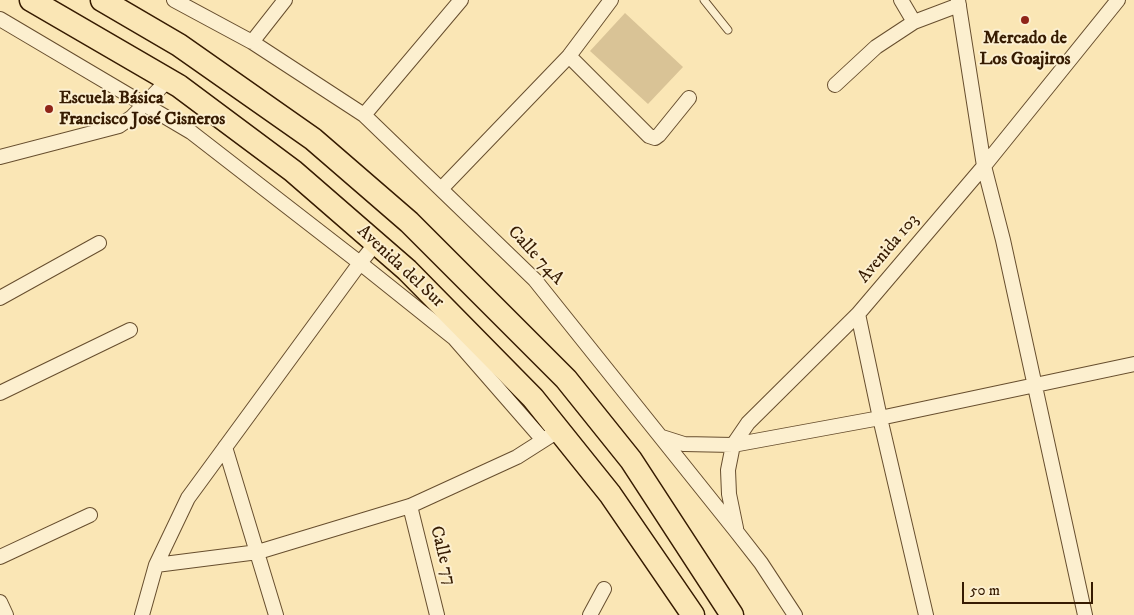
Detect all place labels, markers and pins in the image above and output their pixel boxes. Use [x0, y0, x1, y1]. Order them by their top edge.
marker: Mercado de Los Goajiros [1019, 14, 1031, 26]
place label: Mercado de Los Goajiros [980, 28, 1070, 70]
place label: Escuela Básica Francisco José Cisneros [59, 88, 225, 130]
marker: Escuela Básica Francisco José Cisneros [43, 103, 55, 115]

